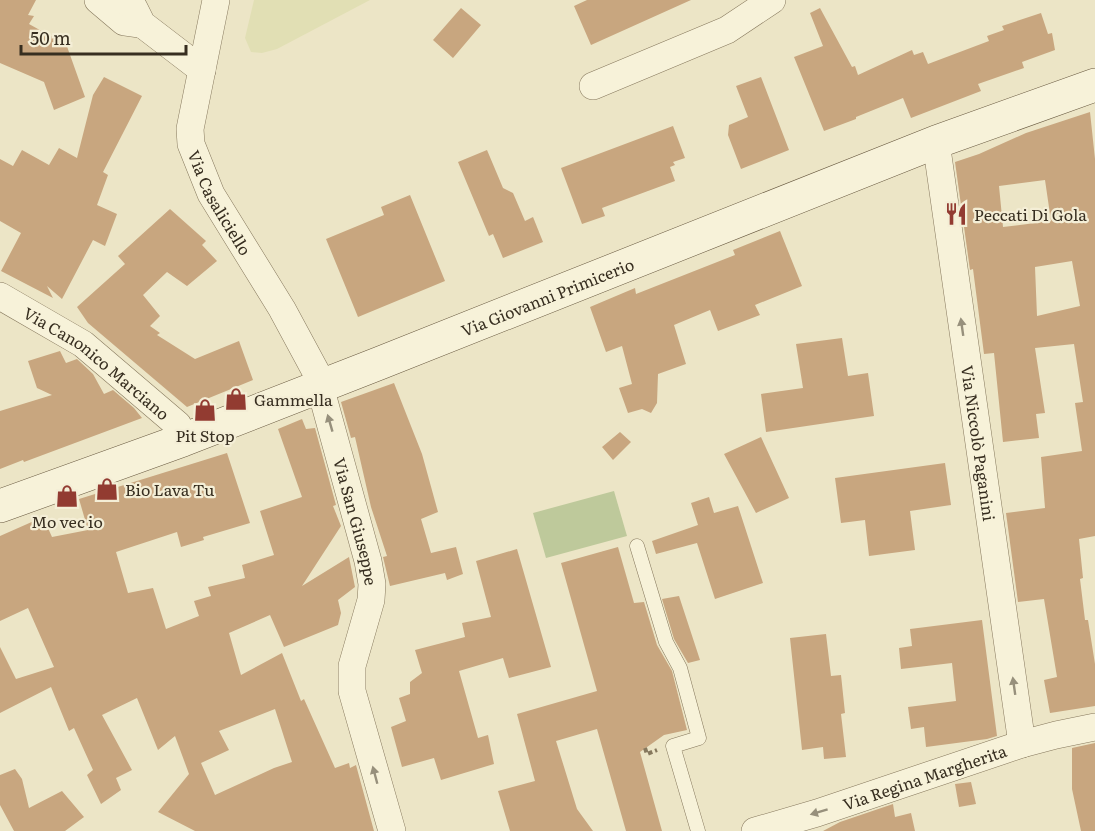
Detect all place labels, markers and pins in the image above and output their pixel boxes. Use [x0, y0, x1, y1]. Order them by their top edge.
restaurant icon: Peccati Di Gola [943, 201, 969, 227]
place label: Peccati Di Gola [974, 202, 1087, 226]
shop icon: Gammella [223, 386, 249, 412]
place label: Gammella [254, 387, 333, 411]
shop icon: Pit Stop [192, 397, 218, 423]
place label: Pit Stop [175, 423, 235, 447]
shop icon: Bio Lava Tu [94, 476, 120, 502]
place label: Bio Lava Tu [125, 477, 214, 501]
shop icon: Mo vec io [54, 483, 80, 509]
place label: Mo vec io [31, 509, 103, 533]

